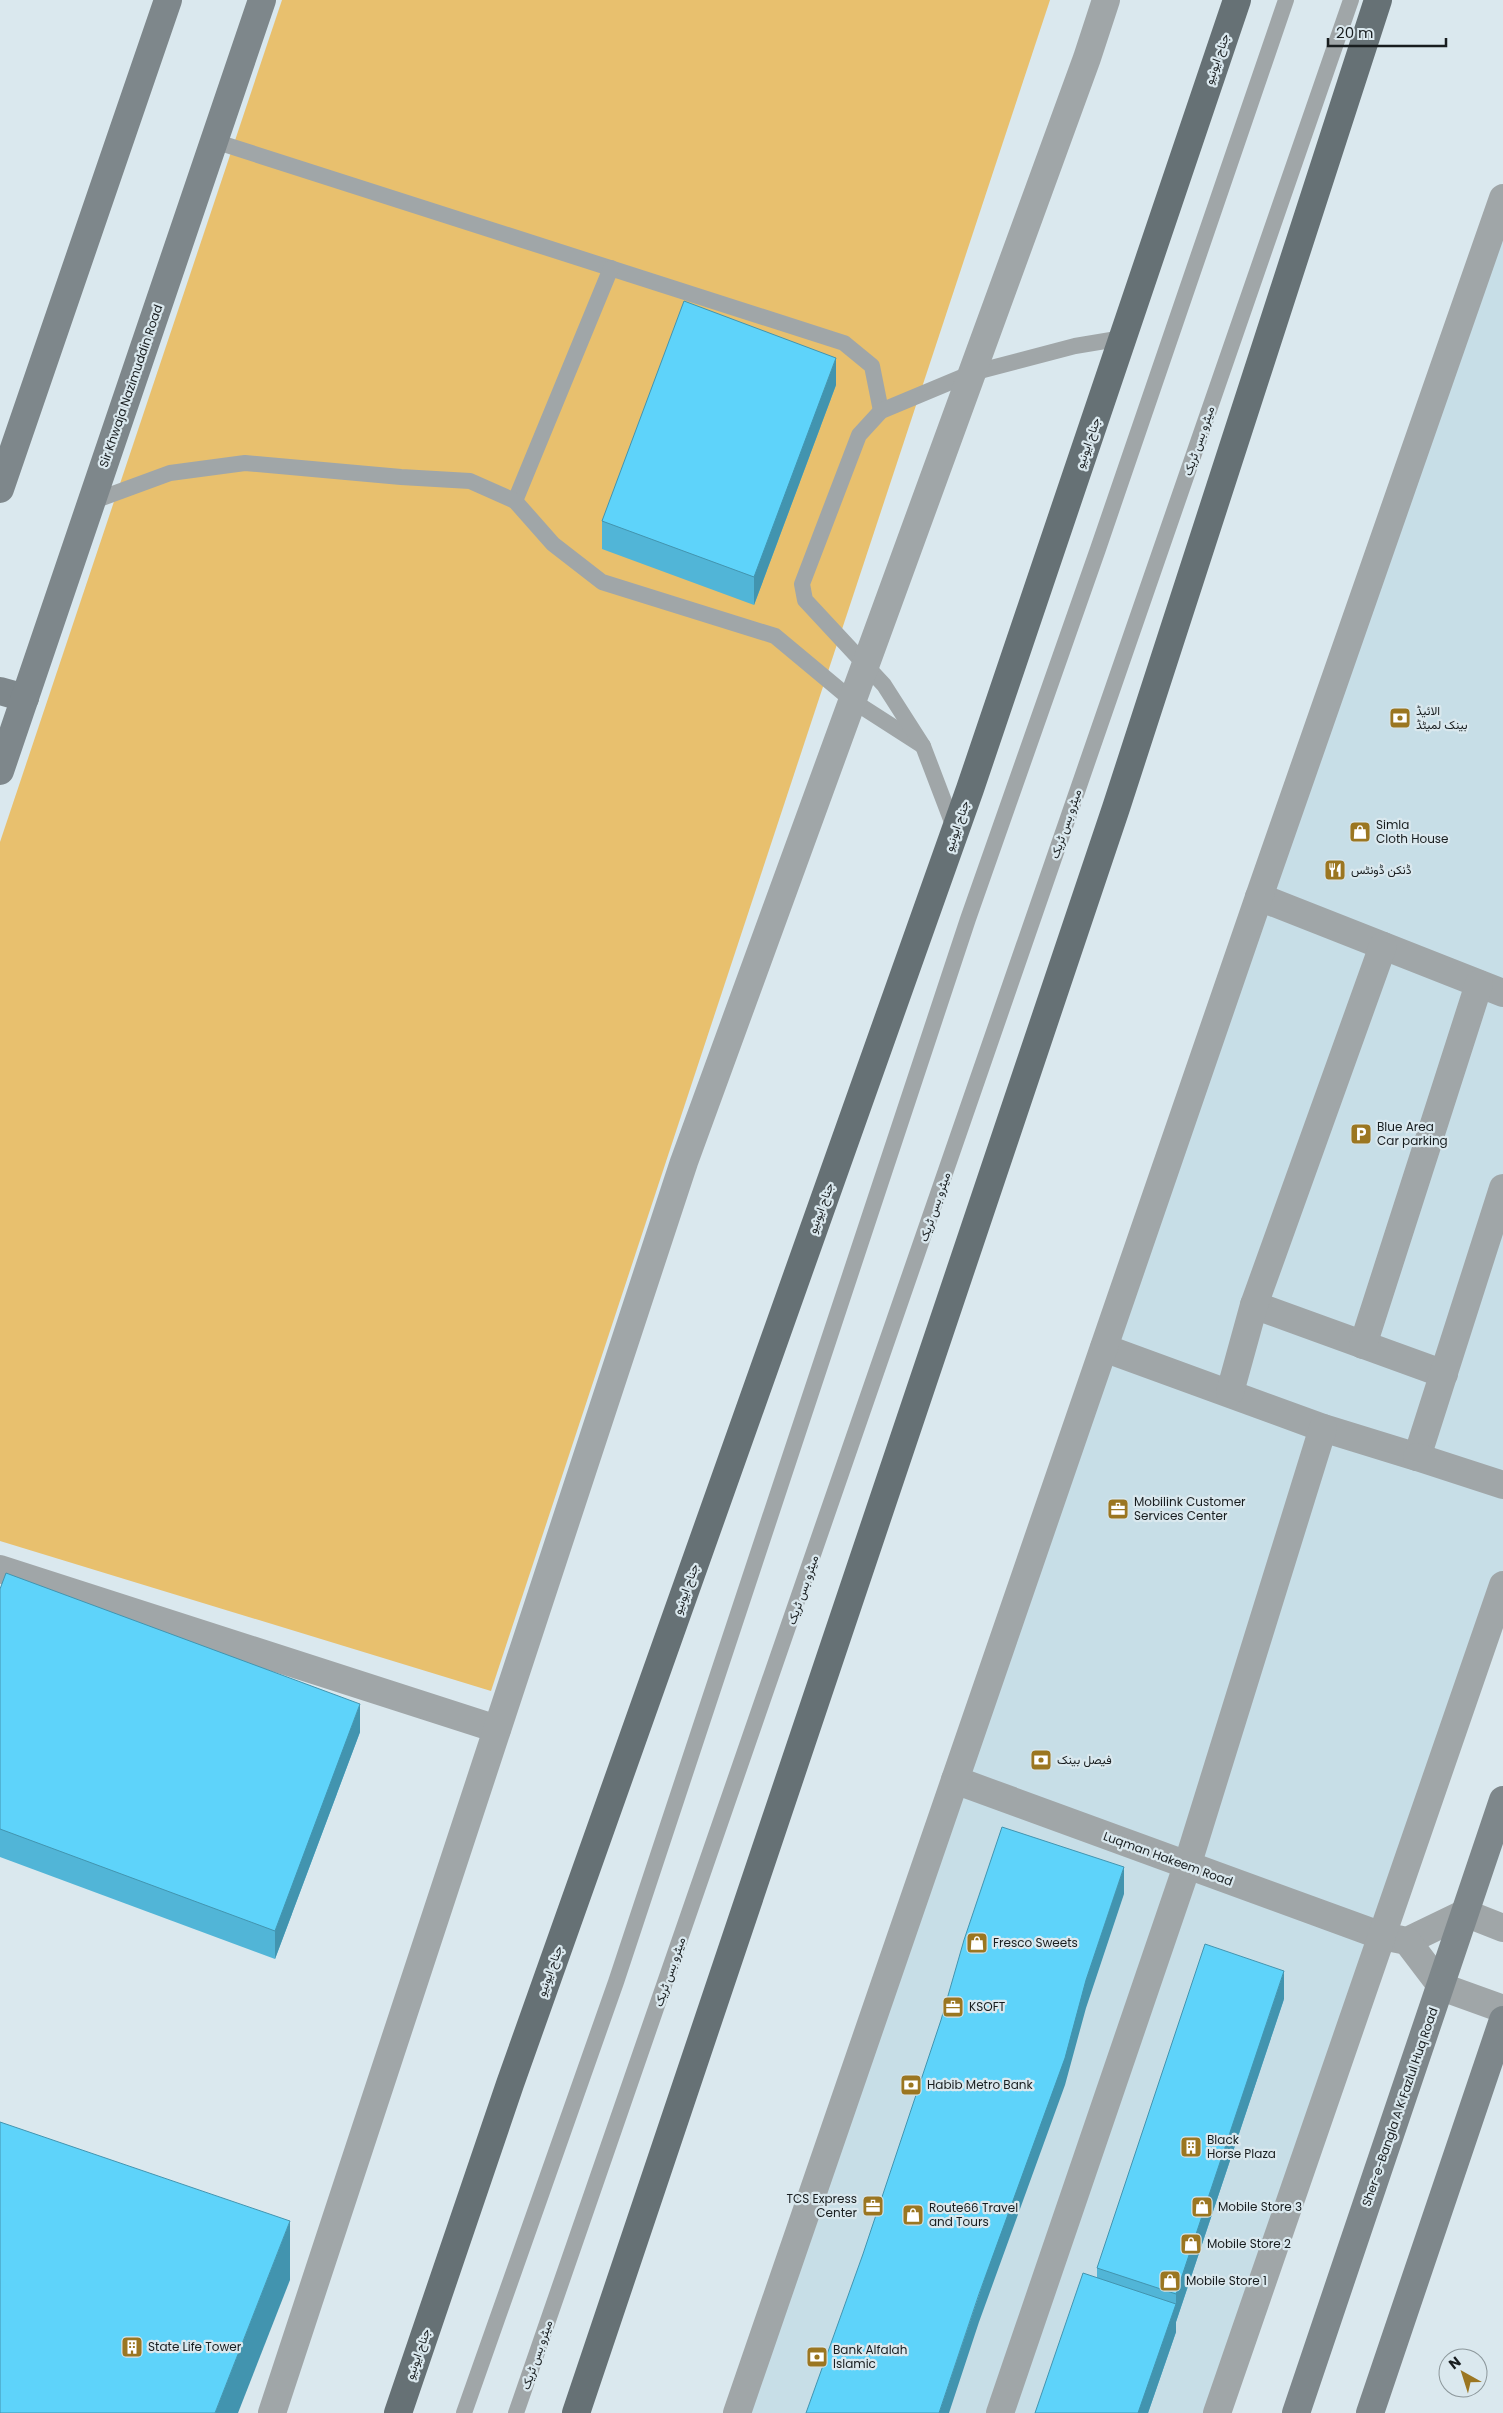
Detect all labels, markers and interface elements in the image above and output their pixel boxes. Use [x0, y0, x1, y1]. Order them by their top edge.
scale bar [1328, 15, 1446, 47]
text: 20 m [1336, 22, 1374, 43]
street label: جناح ایونیو [1200, 31, 1234, 87]
street label: Sir Khwaja Nazimuddin Road [95, 302, 166, 469]
street label: میٹرو بس ٹریک [1179, 404, 1218, 478]
street label: جناح ایونیو [1071, 415, 1105, 471]
place label: الائیڈ بینک لمیٹڈ [1416, 702, 1468, 733]
bank icon: الائیڈ بینک لمیٹڈ [1388, 706, 1412, 730]
street label: میٹرو بس ٹریک [1046, 787, 1085, 861]
street label: جناح ایونیو [940, 798, 974, 854]
place label: Simla Cloth House [1376, 816, 1449, 847]
shop icon: Simla Cloth House [1348, 820, 1372, 844]
restaurant icon: ڈنکن ڈونٹس [1323, 858, 1347, 882]
place label: ڈنکن ڈونٹس [1351, 861, 1412, 878]
place label: Blue Area Car parking [1377, 1118, 1448, 1149]
parking icon: Blue Area Car parking [1349, 1122, 1373, 1146]
street label: میٹرو بس ٹریک [915, 1170, 954, 1244]
street label: جناح ایونیو [804, 1180, 838, 1236]
place label: Mobilink Customer Services Center [1134, 1493, 1246, 1524]
office icon: Mobilink Customer Services Center [1106, 1497, 1130, 1521]
street label: میٹرو بس ٹریک [783, 1553, 822, 1627]
street label: جناح ایونیو [669, 1561, 703, 1617]
bank icon: فیصل بینک [1029, 1748, 1053, 1772]
place label: فیصل بینک [1057, 1751, 1112, 1768]
street label: Luqman Hakeem Road [1101, 1827, 1235, 1890]
shop icon: Fresco Sweets [965, 1931, 989, 1955]
place label: Fresco Sweets [993, 1934, 1078, 1951]
street label: میٹرو بس ٹریک [650, 1935, 689, 2009]
street label: جناح ایونیو [533, 1943, 567, 1999]
office icon: KSOFT [941, 1995, 965, 2019]
place label: KSOFT [969, 1998, 1006, 2015]
street label: Sher-e-Bangla A K Fazlul Huq Road [1357, 2005, 1442, 2209]
bank icon: Habib Metro Bank [899, 2073, 923, 2097]
place label: Habib Metro Bank [927, 2076, 1033, 2093]
place label: Black Horse Plaza [1207, 2131, 1276, 2162]
building icon: Black Horse Plaza [1179, 2135, 1203, 2159]
place label: TCS Express Center [787, 2190, 858, 2221]
office icon: TCS Express Center [861, 2194, 885, 2218]
shop icon: Mobile Store 3 [1190, 2195, 1214, 2219]
place label: Mobile Store 3 [1218, 2198, 1302, 2215]
place label: Route66 Travel and Tours [929, 2199, 1018, 2230]
shop icon: Route66 Travel and Tours [901, 2203, 925, 2227]
shop icon: Mobile Store 2 [1179, 2232, 1203, 2256]
place label: Mobile Store 2 [1207, 2235, 1291, 2252]
shop icon: Mobile Store 1 [1158, 2269, 1182, 2293]
place label: Mobile Store 1 [1186, 2272, 1267, 2289]
street label: میٹرو بس ٹریک [517, 2318, 556, 2392]
street label: جناح ایونیو [401, 2326, 435, 2382]
building icon: State Life Tower [120, 2335, 144, 2359]
place label: State Life Tower [148, 2338, 242, 2355]
place label: Bank Alfalah Islamic [833, 2341, 907, 2372]
bank icon: Bank Alfalah Islamic [805, 2345, 829, 2369]
north arrow [1438, 2348, 1488, 2398]
text: N [1444, 2352, 1465, 2374]

